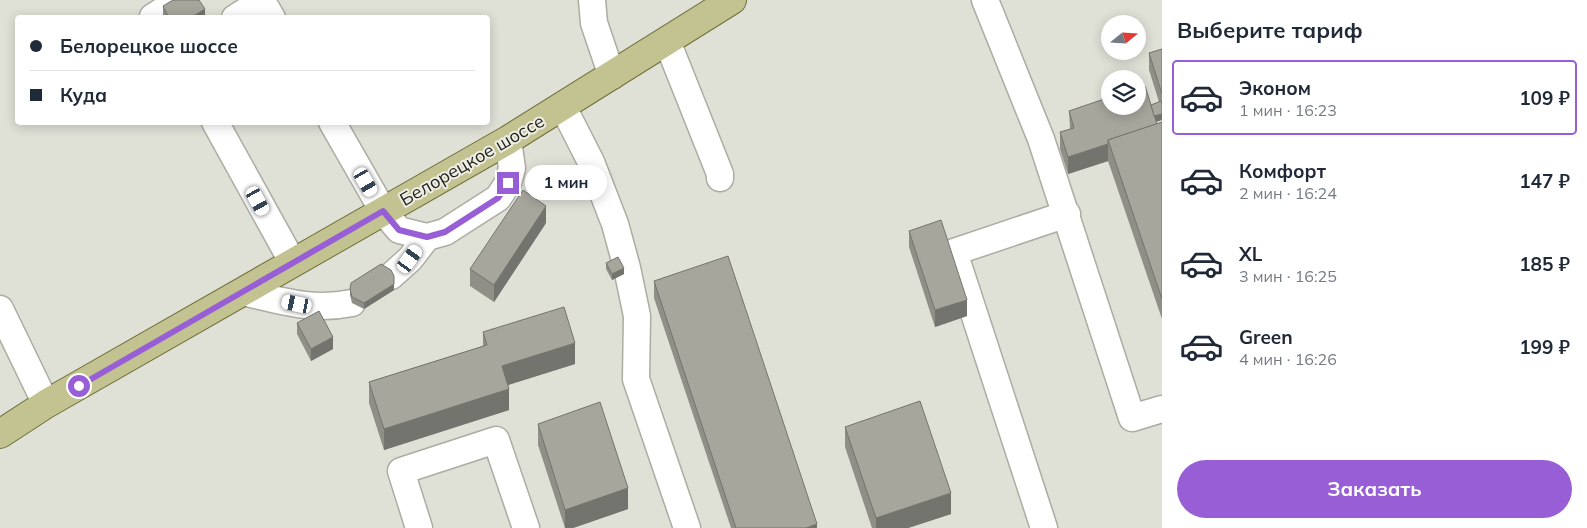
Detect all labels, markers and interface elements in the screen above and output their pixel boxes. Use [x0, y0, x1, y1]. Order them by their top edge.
north arrow [1101, 15, 1146, 60]
map controls [1101, 15, 1146, 115]
text: Выберите тариф [1177, 16, 1363, 44]
text: Белорецкое шоссе [60, 34, 238, 58]
button: layers [1101, 70, 1146, 115]
icon: car [1179, 75, 1224, 120]
text: Эконом [1239, 76, 1311, 100]
text: Куда [60, 83, 107, 107]
text: 109 ₽ [1519, 86, 1570, 110]
text: 1 мин · 16:23 [1239, 100, 1337, 120]
street label: Белорецкое шоссе [396, 109, 548, 211]
icon: car [1179, 158, 1224, 203]
text: Комфорт [1239, 159, 1326, 183]
car [352, 165, 379, 199]
callout: 1 мин [526, 166, 608, 200]
text: 147 ₽ [1519, 169, 1570, 193]
route end [497, 172, 519, 194]
text: 1 мин [544, 172, 588, 192]
text: 2 мин · 16:24 [1239, 183, 1337, 203]
car [244, 184, 271, 218]
icon: car [1179, 241, 1224, 286]
car [395, 242, 424, 276]
text: XL [1239, 242, 1262, 266]
text: 185 ₽ [1519, 252, 1570, 276]
text: 3 мин · 16:25 [1239, 266, 1337, 286]
car [280, 294, 313, 314]
icon: car [1179, 324, 1224, 369]
text: Green [1239, 325, 1293, 349]
text: 199 ₽ [1519, 335, 1570, 359]
text: 4 мин · 16:26 [1239, 349, 1337, 369]
route start [68, 375, 90, 397]
button: Заказать [1177, 460, 1572, 518]

